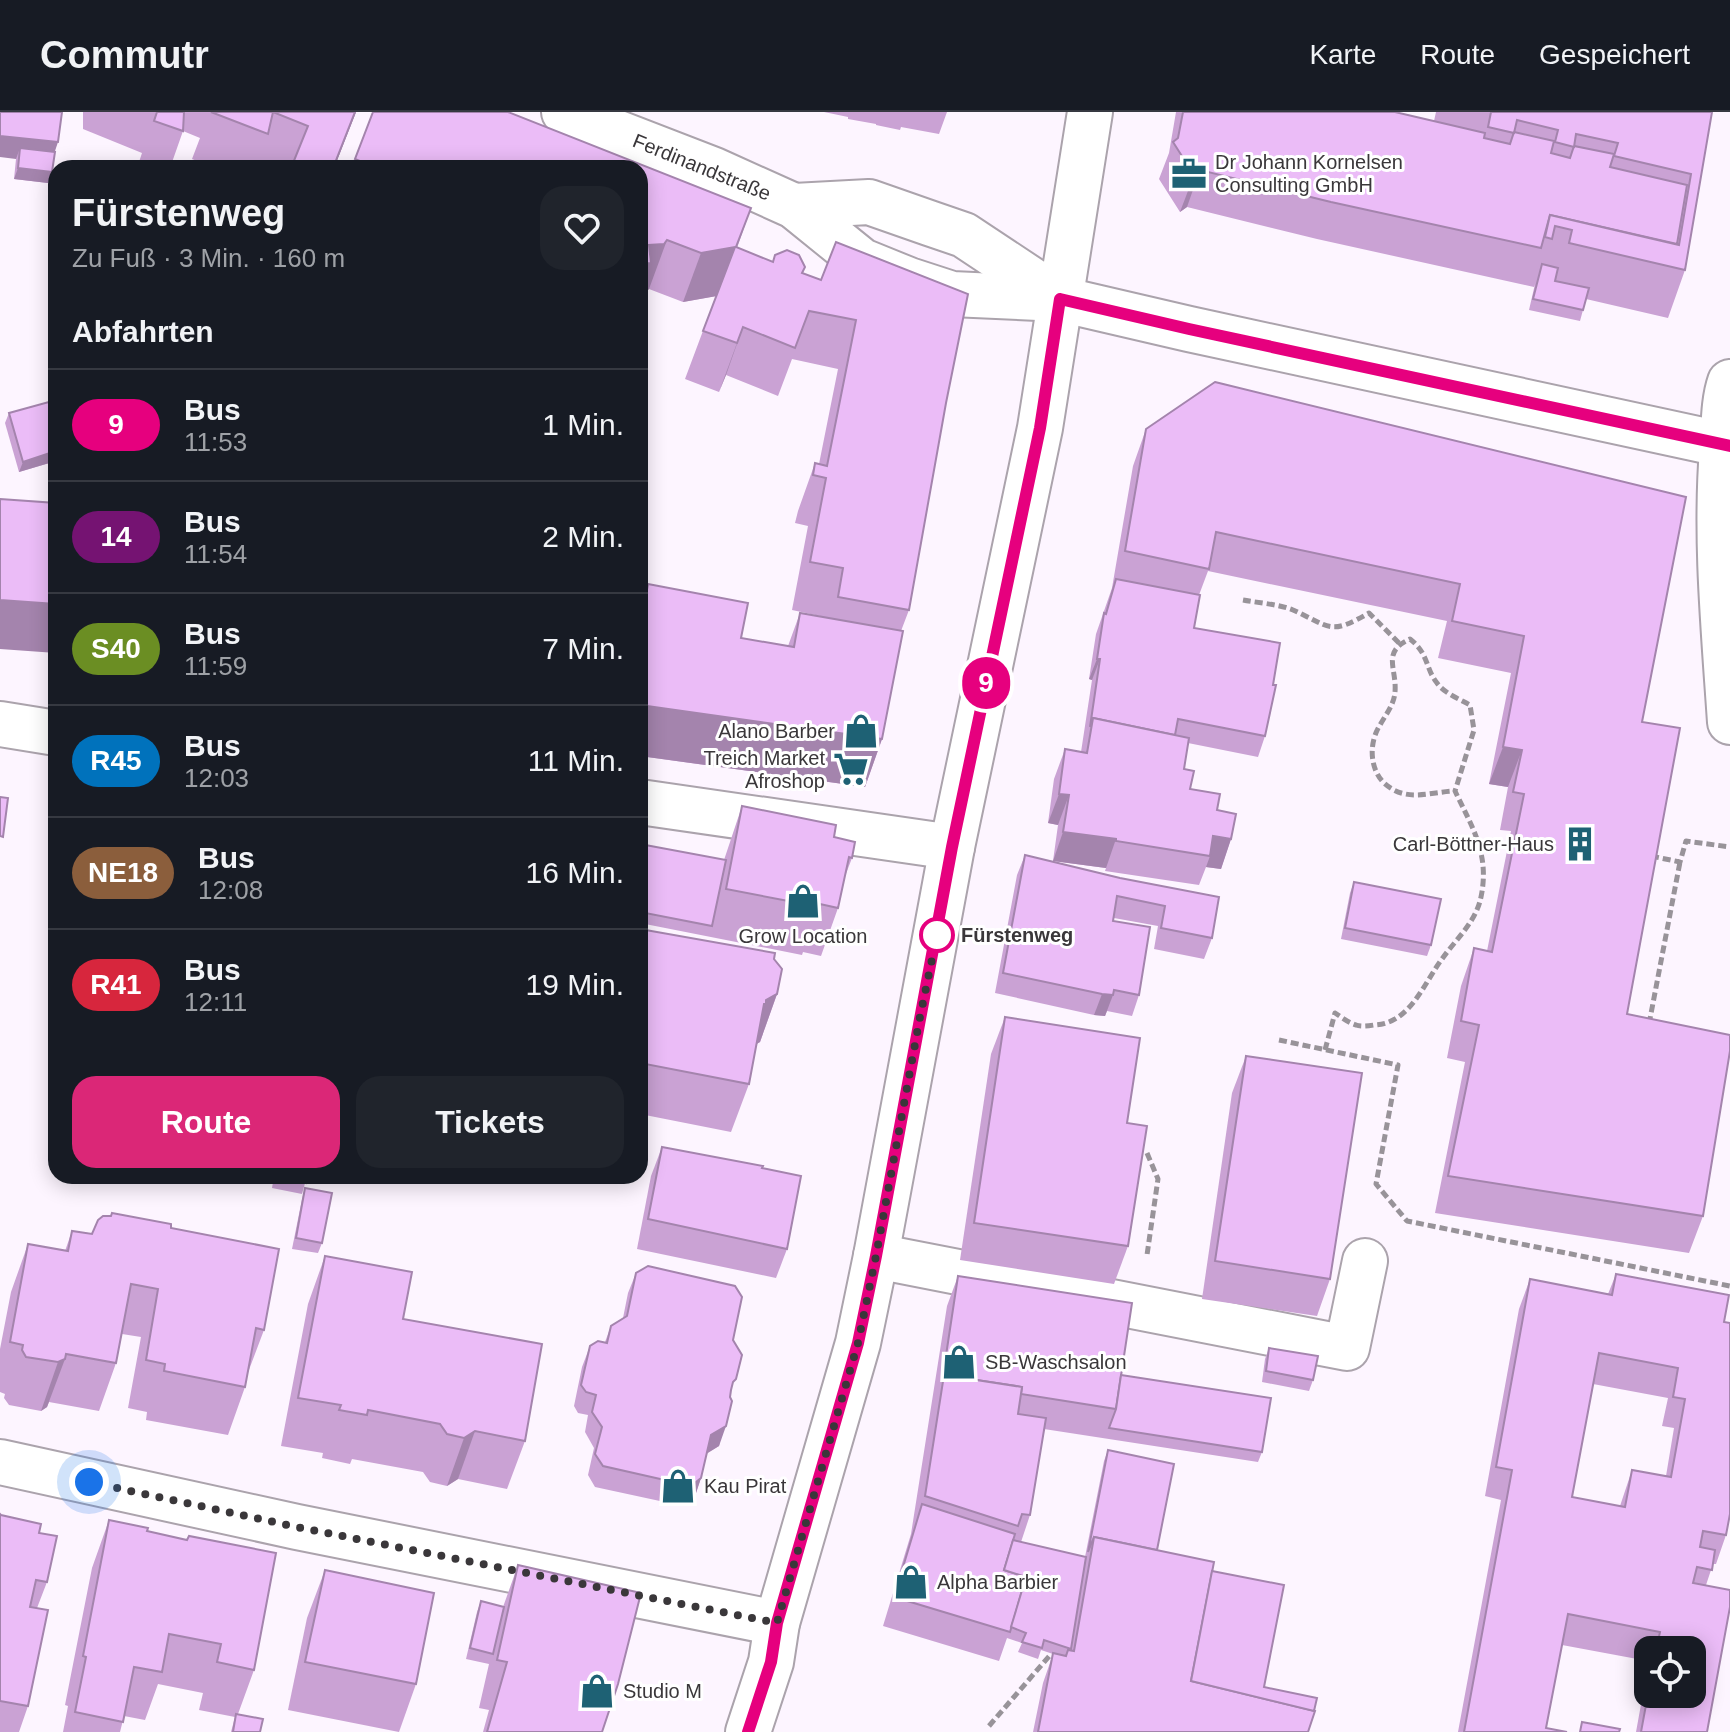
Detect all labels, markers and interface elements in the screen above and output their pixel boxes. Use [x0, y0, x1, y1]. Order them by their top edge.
text: Commutr [40, 34, 209, 76]
text: Karte [1309, 39, 1376, 70]
text: Route [1420, 39, 1495, 70]
text: Gespeichert [1539, 39, 1690, 70]
street label: Ferdinandstraße [630, 129, 774, 205]
place label: Dr Johann Kornelsen Consulting GmbH [1215, 151, 1403, 196]
office icon: Dr Johann Kornelsen Consulting GmbH [1170, 155, 1208, 193]
button: heart [540, 186, 624, 270]
text: Fürstenweg [72, 192, 285, 234]
text: Zu Fuß · 3 Min. · 160 m [72, 243, 345, 273]
text: Abfahrten [72, 315, 214, 348]
text: Bus [184, 393, 241, 426]
text: 1 Min. [542, 408, 624, 441]
text: 9 [108, 409, 124, 440]
text: 11:53 [184, 427, 247, 457]
text: Bus [184, 505, 241, 538]
text: 2 Min. [542, 520, 624, 553]
text: 14 [100, 521, 132, 552]
text: 11:54 [184, 539, 247, 569]
text: Bus [184, 617, 241, 650]
text: 7 Min. [542, 632, 624, 665]
text: S40 [91, 633, 141, 664]
text: 11:59 [184, 651, 247, 681]
line badge: 9 [960, 657, 1012, 709]
text: 9 [978, 667, 994, 698]
shop icon: Alano Barber [842, 712, 880, 750]
place label: Alano Barber [718, 720, 835, 742]
text: Bus [184, 729, 241, 762]
text: 11 Min. [528, 744, 624, 777]
text: R45 [90, 745, 142, 776]
place label: Treich Market Afroshop [703, 747, 825, 792]
supermarket icon: Treich Market Afroshop [832, 750, 870, 788]
text: 12:03 [184, 763, 249, 793]
building icon: Carl-Böttner-Haus [1561, 825, 1599, 863]
place label: Carl-Böttner-Haus [1393, 833, 1554, 855]
text: Bus [198, 841, 255, 874]
text: 16 Min. [526, 856, 624, 889]
text: NE18 [88, 857, 158, 888]
text: 12:08 [198, 875, 263, 905]
shop icon: Grow Location [784, 882, 822, 920]
marker: Fürstenweg [920, 918, 954, 952]
place label: Fürstenweg [961, 924, 1073, 946]
place label: Grow Location [739, 925, 867, 947]
text: Bus [184, 953, 241, 986]
text: 19 Min. [526, 968, 624, 1001]
text: R41 [90, 969, 142, 1000]
text: 12:11 [184, 987, 247, 1017]
button: Route [72, 1076, 340, 1168]
button: Tickets [356, 1076, 624, 1168]
shop icon: SB-Waschsalon [940, 1343, 978, 1381]
place label: SB-Waschsalon [985, 1351, 1127, 1373]
your location [69, 1462, 109, 1502]
shop icon: Kau Pirat [659, 1467, 697, 1505]
place label: Kau Pirat [704, 1475, 787, 1497]
shop icon: Alpha Barbier [892, 1563, 930, 1601]
place label: Alpha Barbier [937, 1571, 1059, 1593]
map controls [1634, 1636, 1706, 1708]
button: locate [1634, 1636, 1706, 1708]
shop icon: Studio M [578, 1672, 616, 1710]
place label: Studio M [623, 1680, 702, 1702]

